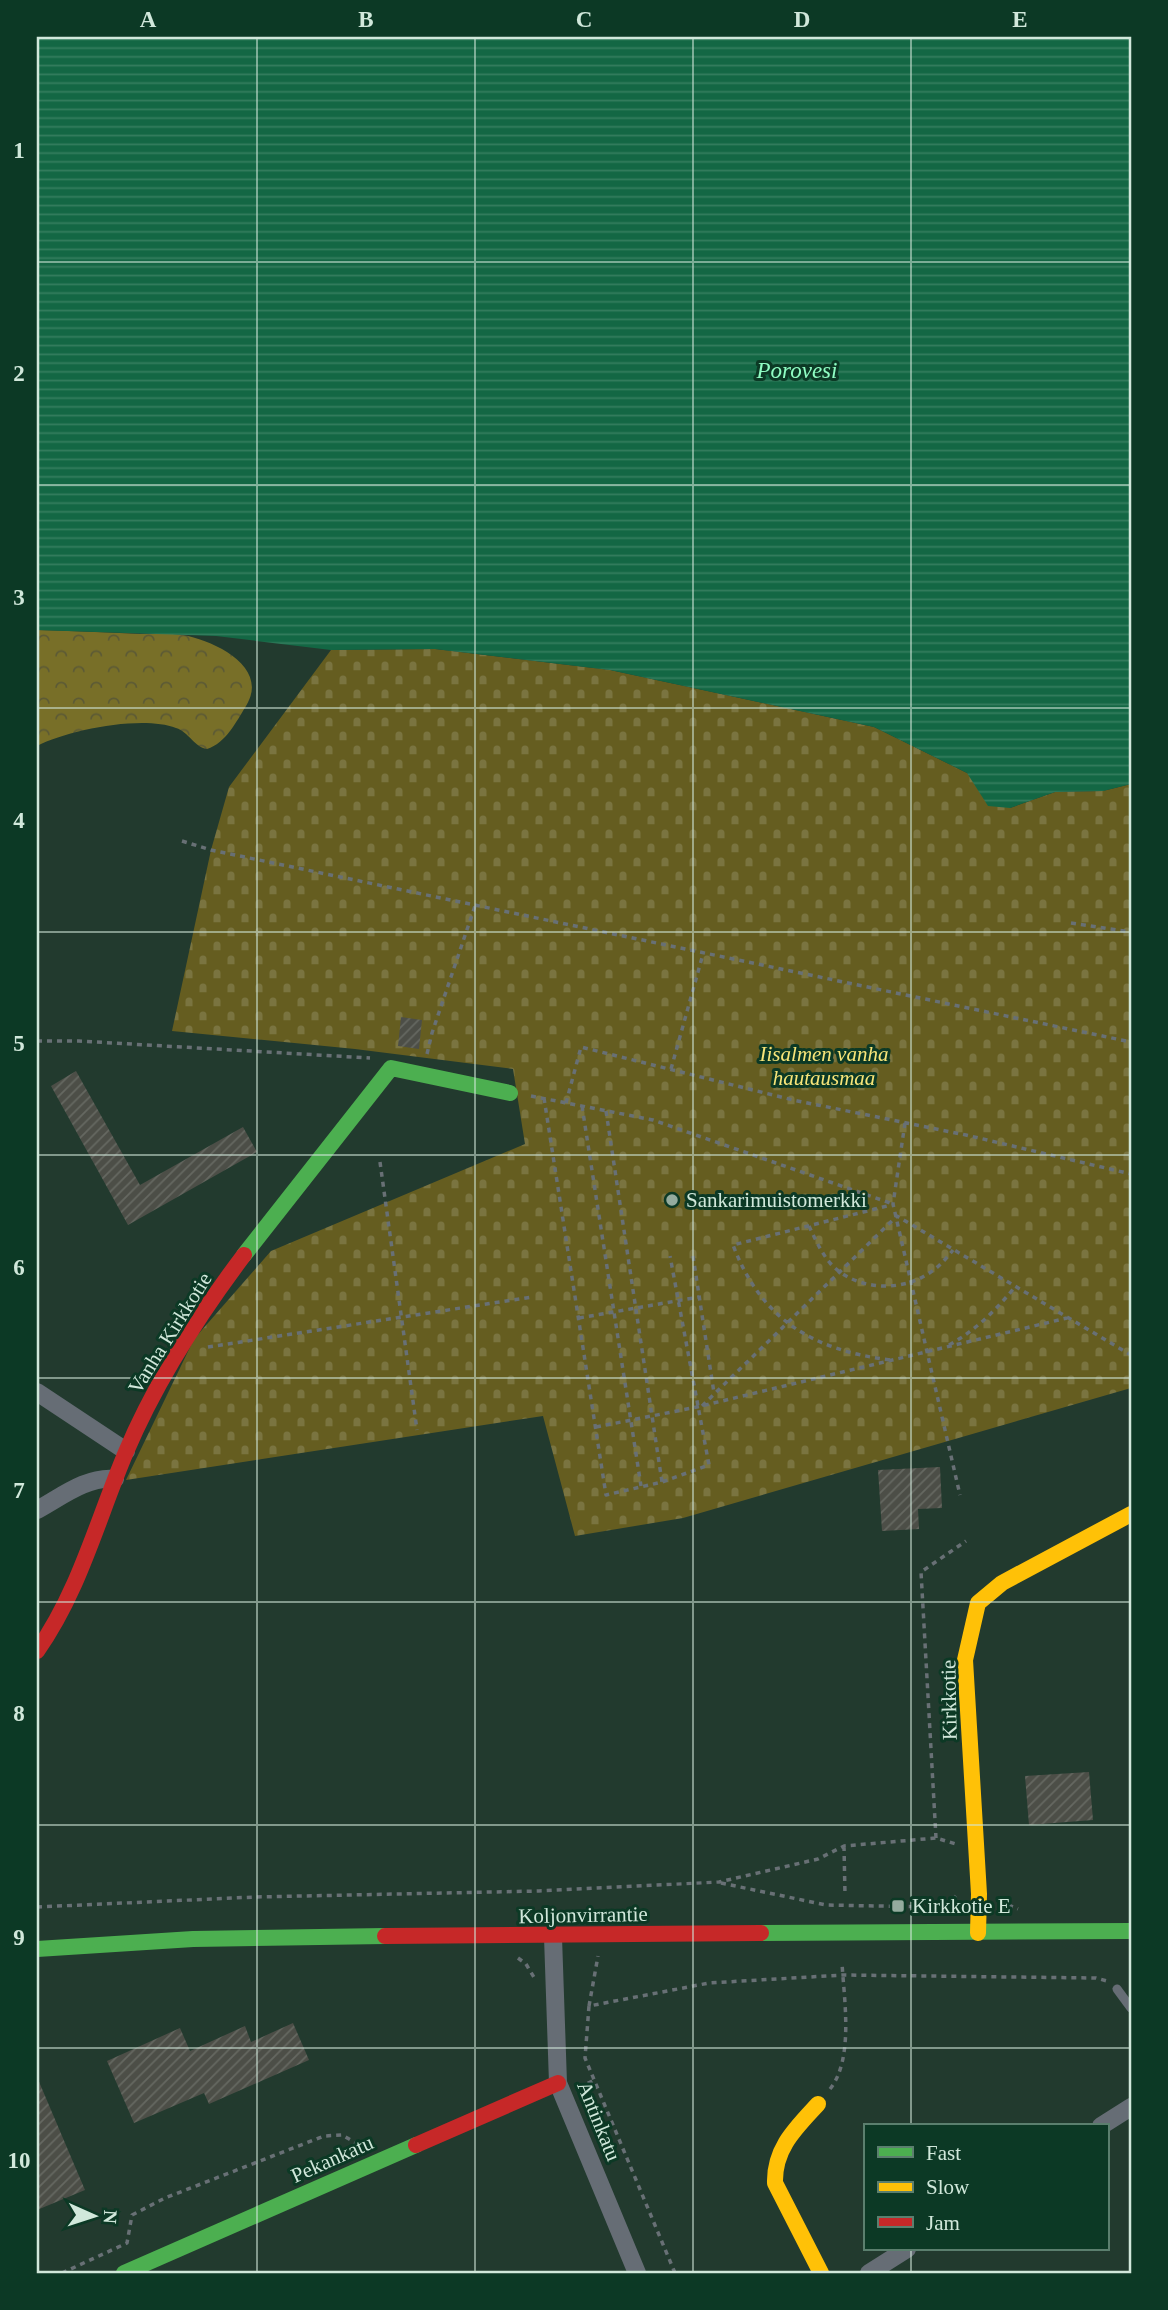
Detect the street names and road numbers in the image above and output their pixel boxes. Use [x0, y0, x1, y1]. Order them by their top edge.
street label: Vanha Kirkkotie [123, 1268, 217, 1398]
street label: Kirkkotie [936, 1660, 962, 1740]
street label: Koljonvirrantie [518, 1902, 648, 1928]
street label: Antinkatu [572, 2078, 626, 2165]
street label: Pekankatu [287, 2130, 377, 2188]

